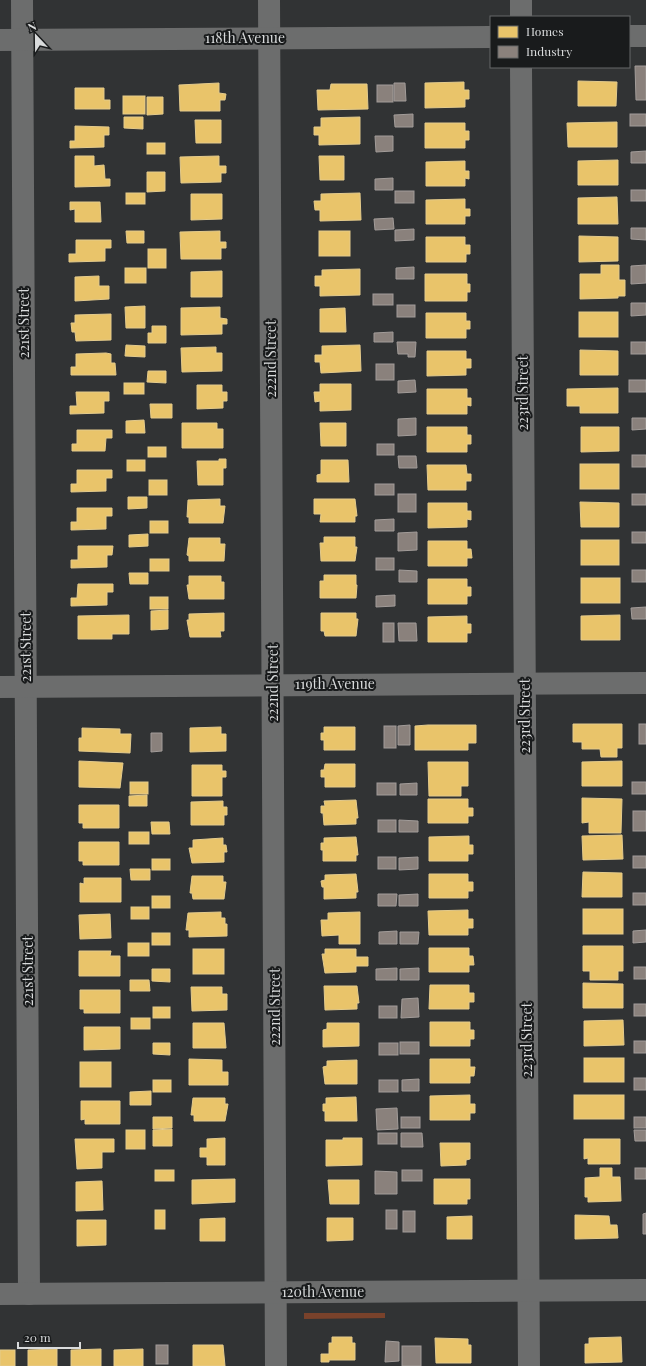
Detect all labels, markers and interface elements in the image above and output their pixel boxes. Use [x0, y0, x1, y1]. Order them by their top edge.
north arrow [16, 16, 56, 56]
legend [490, 16, 630, 68]
text: N [26, 18, 39, 35]
text: Homes [526, 23, 564, 39]
street label: 118th Avenue [205, 28, 285, 47]
text: Industry [526, 43, 572, 59]
street label: 221st Street [14, 287, 33, 358]
street label: 222nd Street [261, 319, 280, 398]
street label: 223rd Street [513, 355, 532, 430]
street label: 221st Street [16, 611, 35, 682]
street label: 222nd Street [263, 643, 282, 722]
street label: 119th Avenue [295, 674, 375, 693]
street label: 223rd Street [515, 678, 534, 753]
street label: 221st Street [18, 935, 37, 1006]
street label: 222nd Street [265, 967, 284, 1046]
street label: 223rd Street [517, 1002, 536, 1077]
street label: 120th Avenue [282, 1282, 364, 1301]
scale bar [18, 1324, 80, 1350]
text: 20 m [24, 1329, 51, 1345]

